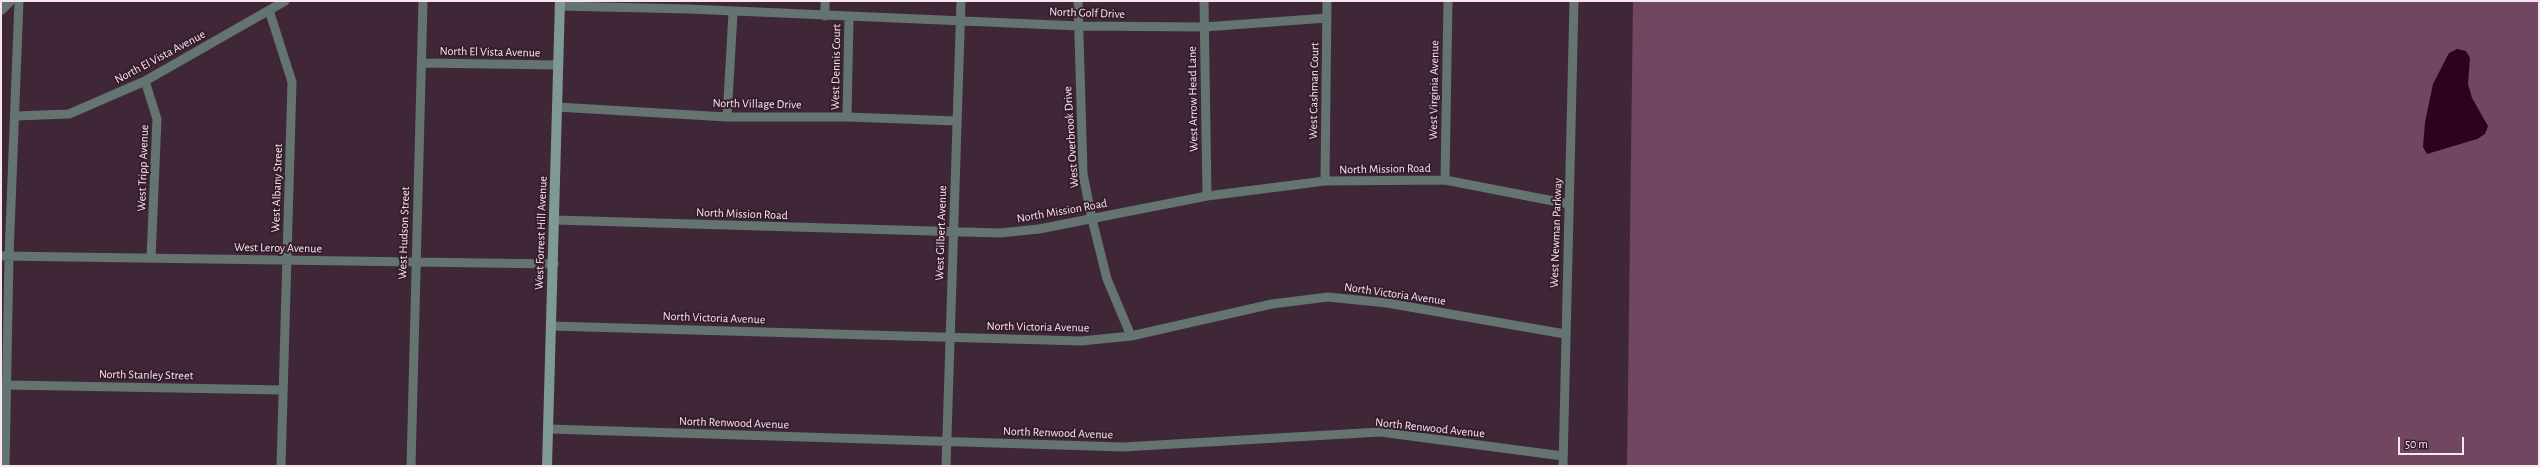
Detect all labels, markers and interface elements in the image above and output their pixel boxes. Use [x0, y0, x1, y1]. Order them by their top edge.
street label: North Golf Drive [1049, 4, 1125, 22]
street label: West Dennis Court [828, 24, 844, 110]
street label: North El Vista Avenue [112, 27, 208, 87]
street label: West Virginia Avenue [1426, 40, 1442, 140]
street label: West Cashman Court [1306, 42, 1322, 140]
street label: North El Vista Avenue [439, 44, 541, 60]
street label: West Arrow Head Lane [1185, 46, 1201, 152]
street label: West Overbrook Drive [1060, 86, 1082, 188]
street label: North Village Drive [712, 96, 802, 112]
street label: West Tripp Avenue [134, 124, 152, 212]
street label: West Albany Street [268, 143, 286, 233]
street label: North Mission Road [1339, 161, 1431, 177]
street label: West Forrest Hill Avenue [532, 176, 550, 290]
street label: West Newman Parkway [1547, 178, 1565, 288]
street label: West Gilbert Avenue [932, 185, 950, 281]
street label: West Hudson Street [395, 186, 413, 280]
street label: North Mission Road [1016, 196, 1108, 226]
street label: North Mission Road [696, 205, 788, 223]
street label: West Leroy Avenue [234, 240, 322, 256]
street label: North Victoria Avenue [1343, 280, 1447, 308]
street label: North Victoria Avenue [662, 309, 766, 327]
street label: North Victoria Avenue [987, 319, 1089, 335]
street label: North Stanley Street [99, 367, 193, 383]
street label: North Renwood Avenue [679, 414, 789, 432]
street label: North Renwood Avenue [1374, 415, 1486, 441]
street label: North Renwood Avenue [1003, 424, 1113, 442]
scale bar [2400, 429, 2466, 455]
text: 50 m [2405, 438, 2428, 450]

